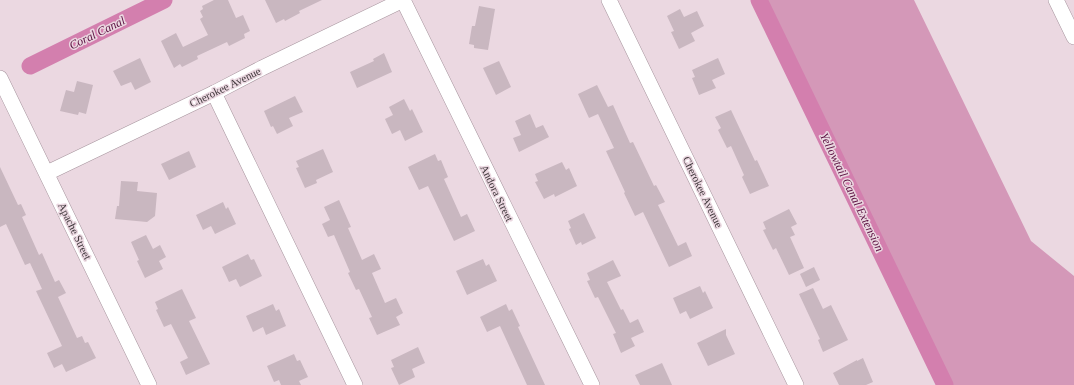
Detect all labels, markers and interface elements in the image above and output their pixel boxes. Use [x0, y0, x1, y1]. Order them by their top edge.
water label: Coral Canal [67, 13, 128, 53]
street label: Cherokee Avenue [187, 65, 263, 109]
water label: Yellowtail Canal Extension [817, 130, 887, 254]
street label: Cherokee Avenue [681, 154, 725, 230]
street label: Andora Street [478, 163, 516, 223]
street label: Apache Street [56, 201, 94, 261]

